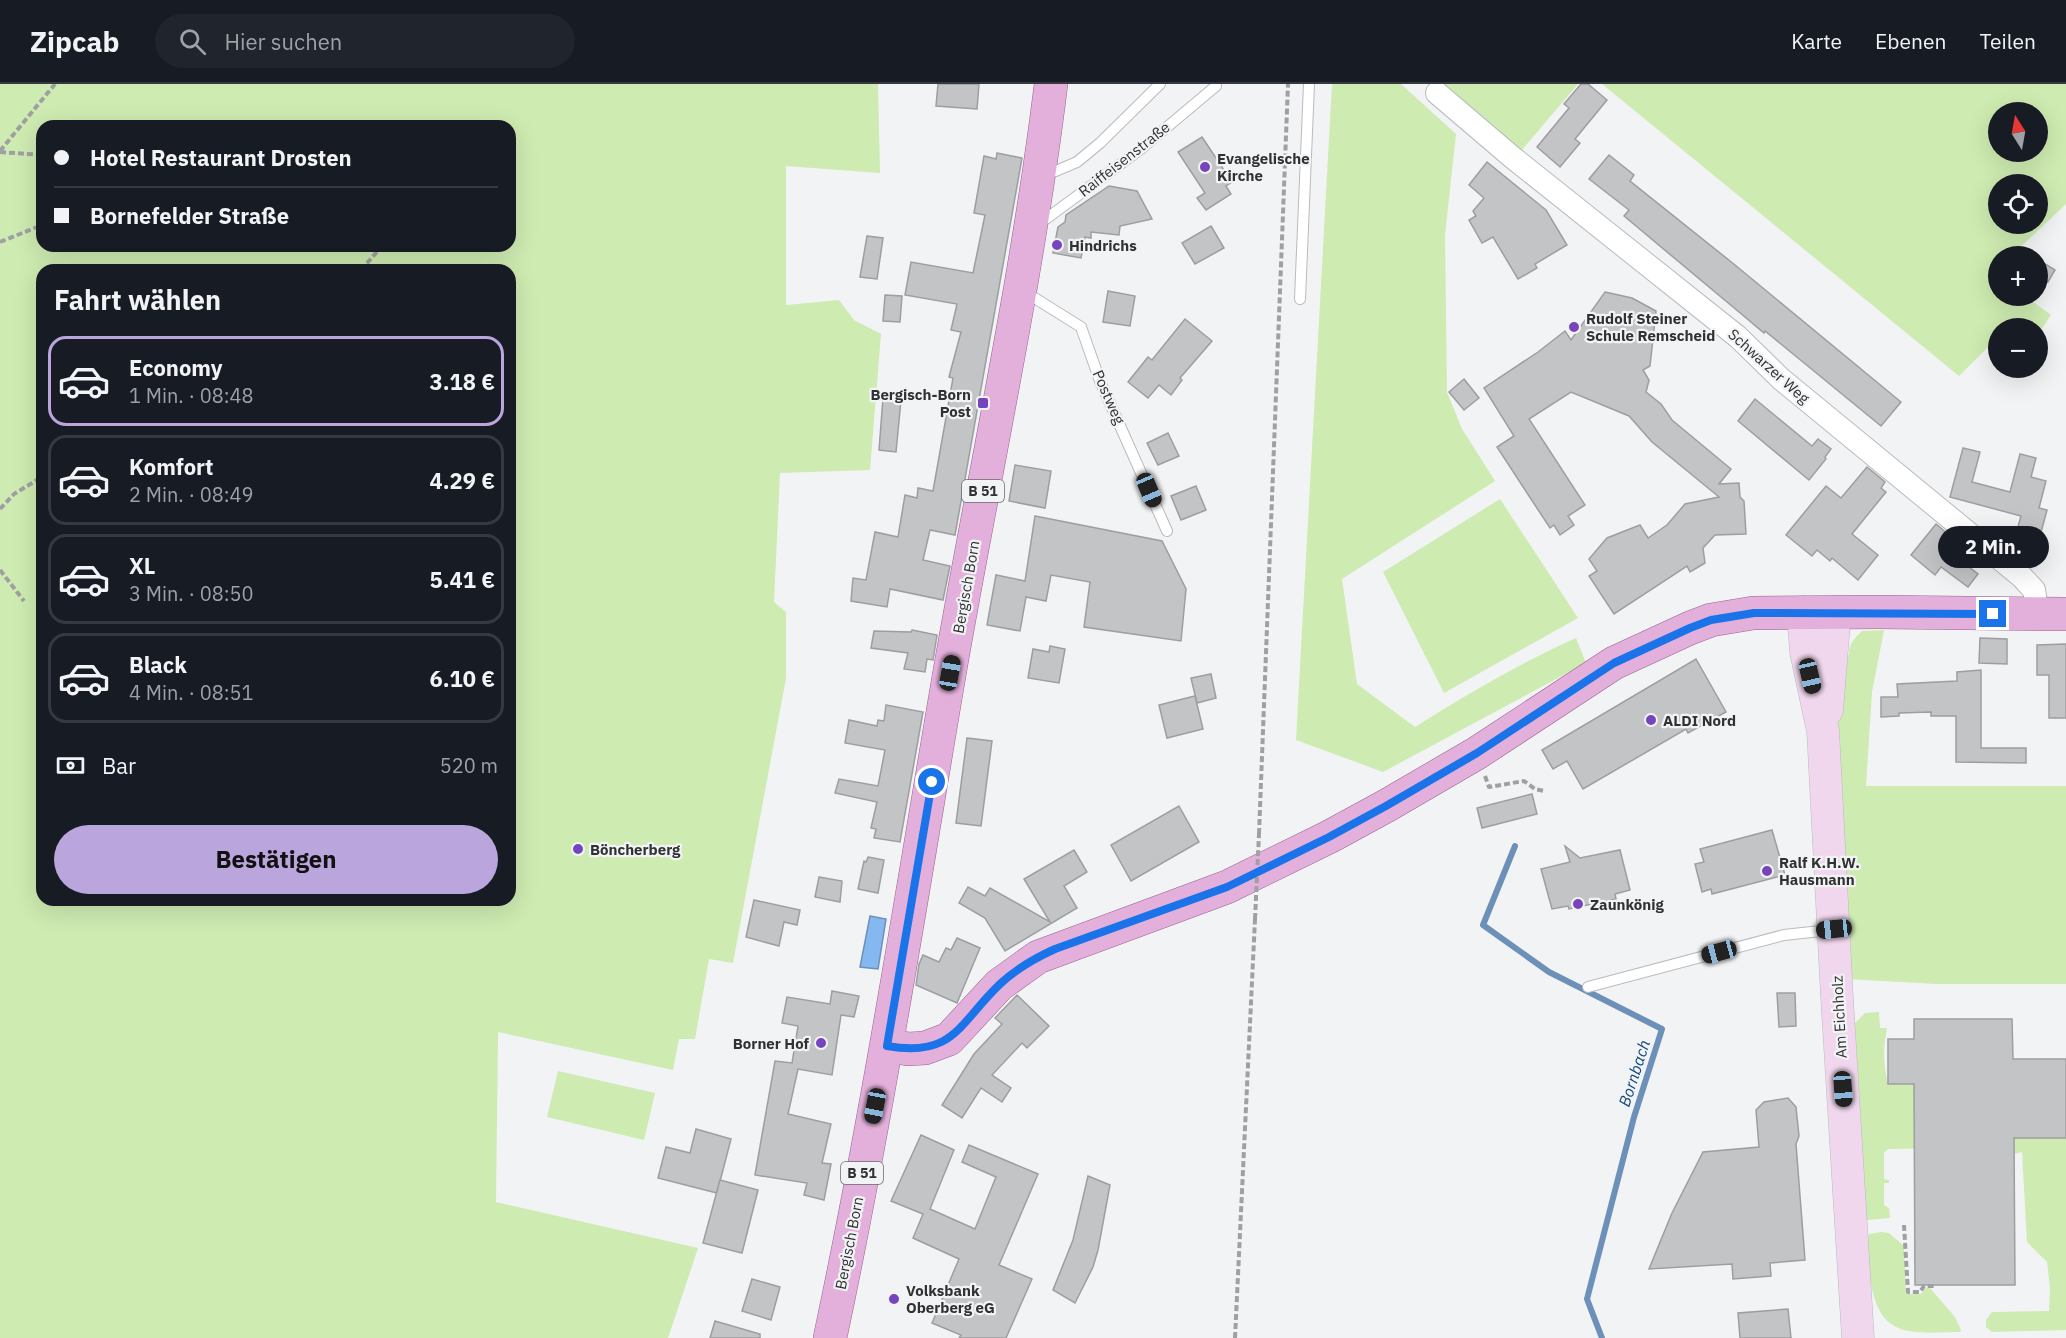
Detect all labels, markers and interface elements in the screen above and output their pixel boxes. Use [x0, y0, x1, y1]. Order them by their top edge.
search box [155, 14, 575, 68]
text: Zipcab [30, 23, 119, 60]
icon: search [176, 25, 209, 58]
text: Hier suchen [224, 27, 342, 56]
text: Karte [1791, 27, 1842, 55]
text: Ebenen [1875, 27, 1946, 55]
text: Teilen [1979, 27, 2036, 55]
north arrow [1988, 102, 2048, 162]
map controls [1988, 102, 2048, 378]
street label: Raiffeisenstraße [1075, 117, 1173, 201]
text: Hotel Restaurant Drosten [90, 143, 352, 172]
place label: Evangelische Kirche [1217, 149, 1310, 185]
marker: Evangelische Kirche [1198, 160, 1212, 174]
button: locate [1988, 174, 2048, 234]
text: Bornefelder Straße [90, 201, 289, 230]
place label: Hindrichs [1069, 236, 1137, 255]
marker: Hindrichs [1050, 238, 1064, 252]
button: + [1988, 246, 2048, 306]
text: Fahrt wählen [54, 282, 221, 317]
place label: Rudolf Steiner Schule Remscheid [1586, 309, 1715, 345]
button: − [1988, 318, 2048, 378]
marker: Rudolf Steiner Schule Remscheid [1567, 320, 1581, 334]
street label: Schwarzer Weg [1724, 324, 1814, 408]
text: Economy [129, 353, 223, 382]
icon: car [57, 354, 111, 408]
text: 3.18 € [430, 367, 495, 396]
street label: Postweg [1089, 367, 1129, 427]
text: 1 Min. · 08:48 [129, 382, 254, 409]
place label: Bergisch-Born Post [870, 385, 971, 421]
marker: Bergisch-Born Post [976, 396, 990, 410]
text: Komfort [129, 452, 214, 481]
icon: car [57, 453, 111, 507]
text: 4.29 € [430, 466, 495, 495]
car [1134, 470, 1164, 510]
road number: B 51 [962, 480, 1004, 502]
text: 2 Min. · 08:49 [129, 481, 254, 508]
callout: 2 Min. [1938, 527, 2048, 569]
text: 2 Min. [1965, 533, 2022, 560]
street label: Bergisch Born [948, 539, 984, 635]
text: XL [129, 551, 155, 580]
icon: car [57, 552, 111, 606]
text: 5.41 € [430, 565, 495, 594]
text: 3 Min. · 08:50 [129, 580, 254, 607]
route end [1979, 600, 2006, 627]
text: Black [129, 650, 187, 679]
icon: car [57, 651, 111, 705]
car [938, 654, 962, 692]
car [1797, 656, 1823, 696]
text: 6.10 € [430, 664, 495, 693]
text: 4 Min. · 08:51 [129, 679, 254, 706]
place label: ALDI Nord [1663, 711, 1736, 730]
marker: ALDI Nord [1644, 713, 1658, 727]
icon: cash [54, 749, 87, 782]
text: Bar [102, 751, 136, 780]
text: 520 m [440, 752, 498, 779]
route start [918, 768, 945, 795]
button: Bestätigen [54, 825, 498, 894]
place label: Böncherberg [590, 840, 681, 859]
marker: Böncherberg [571, 842, 585, 856]
place label: Ralf K.H.W. Hausmann [1779, 853, 1860, 889]
marker: Ralf K.H.W. Hausmann [1760, 864, 1774, 878]
place label: Zaunkönig [1590, 895, 1664, 914]
marker: Zaunkönig [1571, 897, 1585, 911]
car [1815, 918, 1853, 940]
car [1699, 939, 1739, 965]
street label: Am Eichholz [1827, 975, 1851, 1059]
place label: Borner Hof [733, 1034, 810, 1053]
marker: Borner Hof [814, 1036, 828, 1050]
water label: Bornbach [1614, 1037, 1654, 1109]
car [1833, 1070, 1853, 1108]
car [863, 1087, 887, 1125]
road number: B 51 [841, 1162, 883, 1184]
street label: Bergisch Born [831, 1195, 867, 1291]
place label: Volksbank Oberberg eG [906, 1281, 995, 1317]
marker: Volksbank Oberberg eG [887, 1292, 901, 1306]

